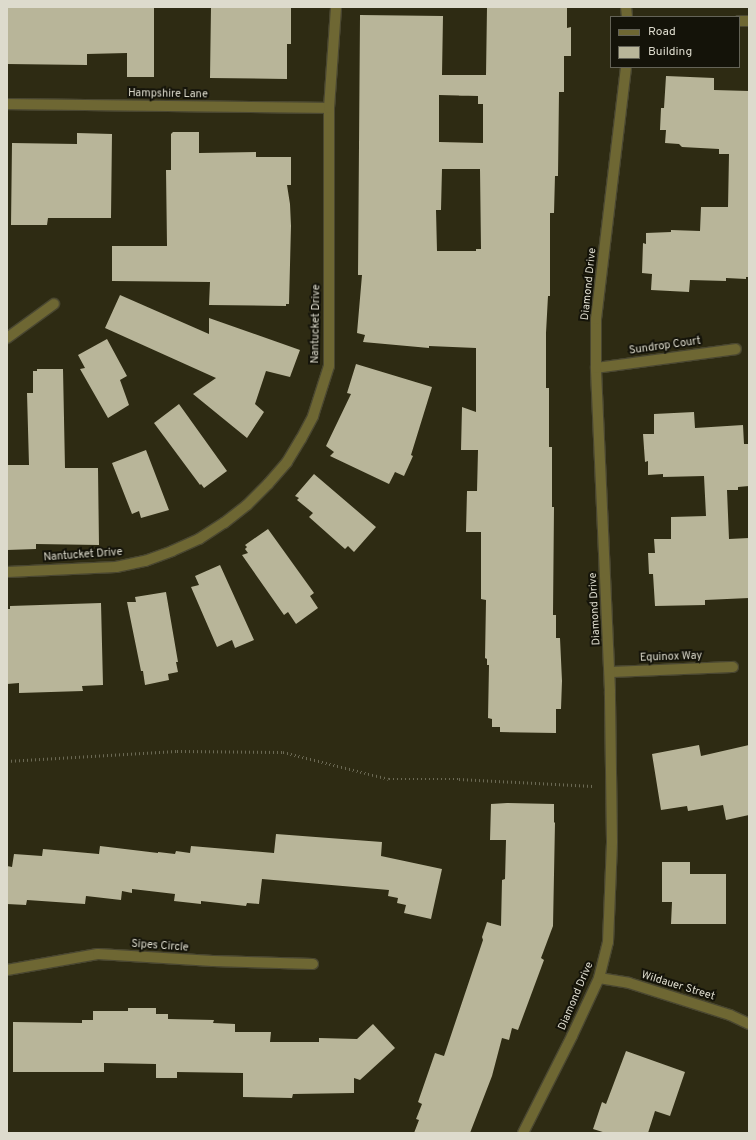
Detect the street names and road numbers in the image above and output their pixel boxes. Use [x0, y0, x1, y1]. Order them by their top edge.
street label: Hampshire Lane [128, 87, 208, 101]
street label: Diamond Drive [579, 247, 599, 321]
street label: Nantucket Drive [309, 284, 323, 364]
street label: Sundrop Court [628, 334, 702, 358]
street label: Nantucket Drive [43, 546, 123, 564]
street label: Diamond Drive [586, 572, 604, 646]
street label: Equinox Way [640, 649, 702, 665]
street label: Sipes Circle [131, 937, 189, 955]
street label: Diamond Drive [556, 960, 596, 1032]
street label: Wildauer Street [640, 969, 716, 1003]

